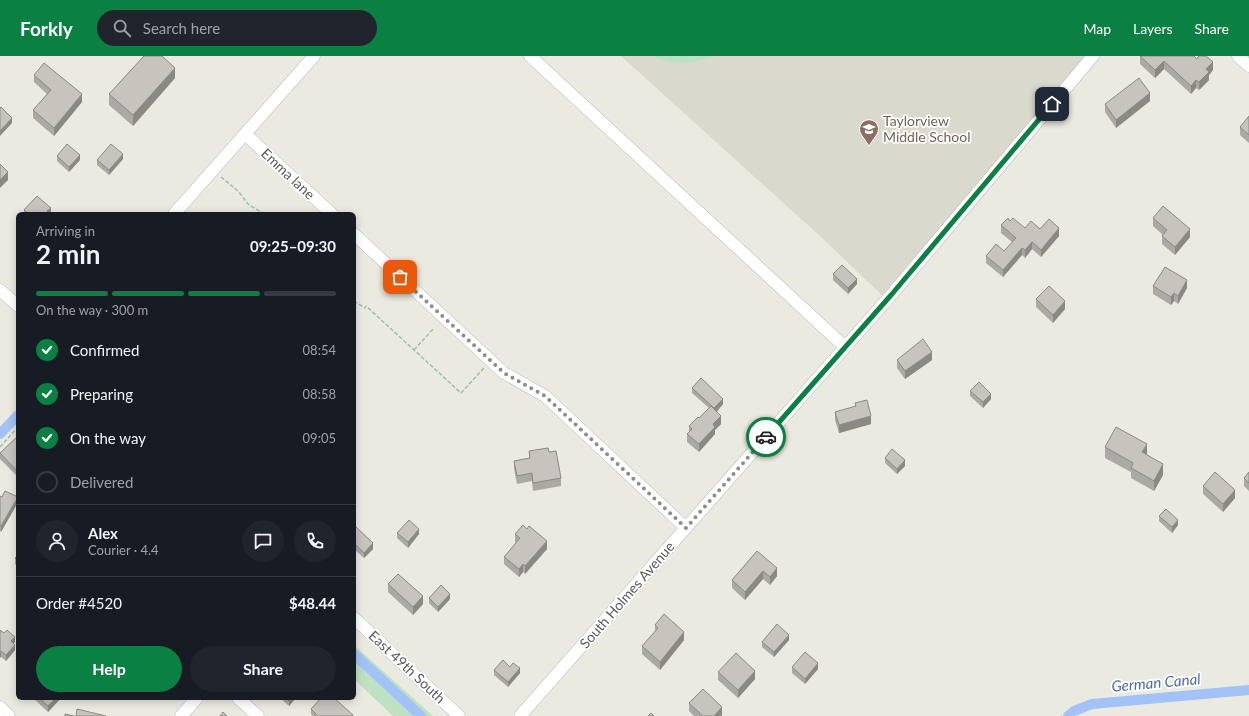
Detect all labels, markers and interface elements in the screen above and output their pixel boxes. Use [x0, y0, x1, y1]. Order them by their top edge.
search box [97, 10, 377, 46]
text: Forkly [20, 17, 73, 40]
icon: search [111, 17, 133, 39]
text: Search here [143, 19, 220, 37]
text: Map [1083, 20, 1111, 37]
text: Layers [1133, 20, 1173, 37]
text: Share [1195, 20, 1229, 37]
pin [1035, 87, 1069, 121]
icon: home [1041, 93, 1063, 115]
place label: Taylorview Middle School [883, 112, 970, 145]
school or university icon: Taylorview Middle School [858, 118, 880, 146]
street label: Emma lane [258, 145, 319, 203]
text: Arriving in [36, 223, 95, 239]
text: 09:25–09:30 [250, 237, 336, 255]
text: 2 min [36, 238, 100, 270]
pin [383, 260, 417, 294]
icon: bag [389, 266, 411, 288]
text: On the way · 300 m [36, 302, 148, 318]
icon: check [36, 339, 58, 361]
text: Confirmed [70, 341, 139, 359]
text: 08:54 [303, 342, 336, 358]
icon: check [36, 383, 58, 405]
text: Preparing [70, 385, 133, 403]
text: 08:58 [303, 386, 336, 402]
courier [746, 417, 786, 457]
icon: car [755, 426, 777, 448]
icon: check [36, 427, 58, 449]
text: On the way [70, 429, 146, 447]
text: 09:05 [303, 430, 336, 446]
text: Delivered [70, 473, 133, 491]
button: person [36, 520, 78, 562]
button: chat [242, 520, 284, 562]
button: phone [294, 520, 336, 562]
text: Alex [88, 524, 118, 542]
street label: South Holmes Avenue [576, 538, 678, 652]
text: Courier · 4.4 [88, 542, 159, 558]
text: Order #4520 [36, 594, 122, 612]
text: $48.44 [289, 594, 336, 612]
street label: East 49th South [366, 627, 449, 706]
button: Help [36, 646, 182, 692]
button: Share [190, 646, 336, 692]
water label: German Canal [1111, 669, 1202, 695]

